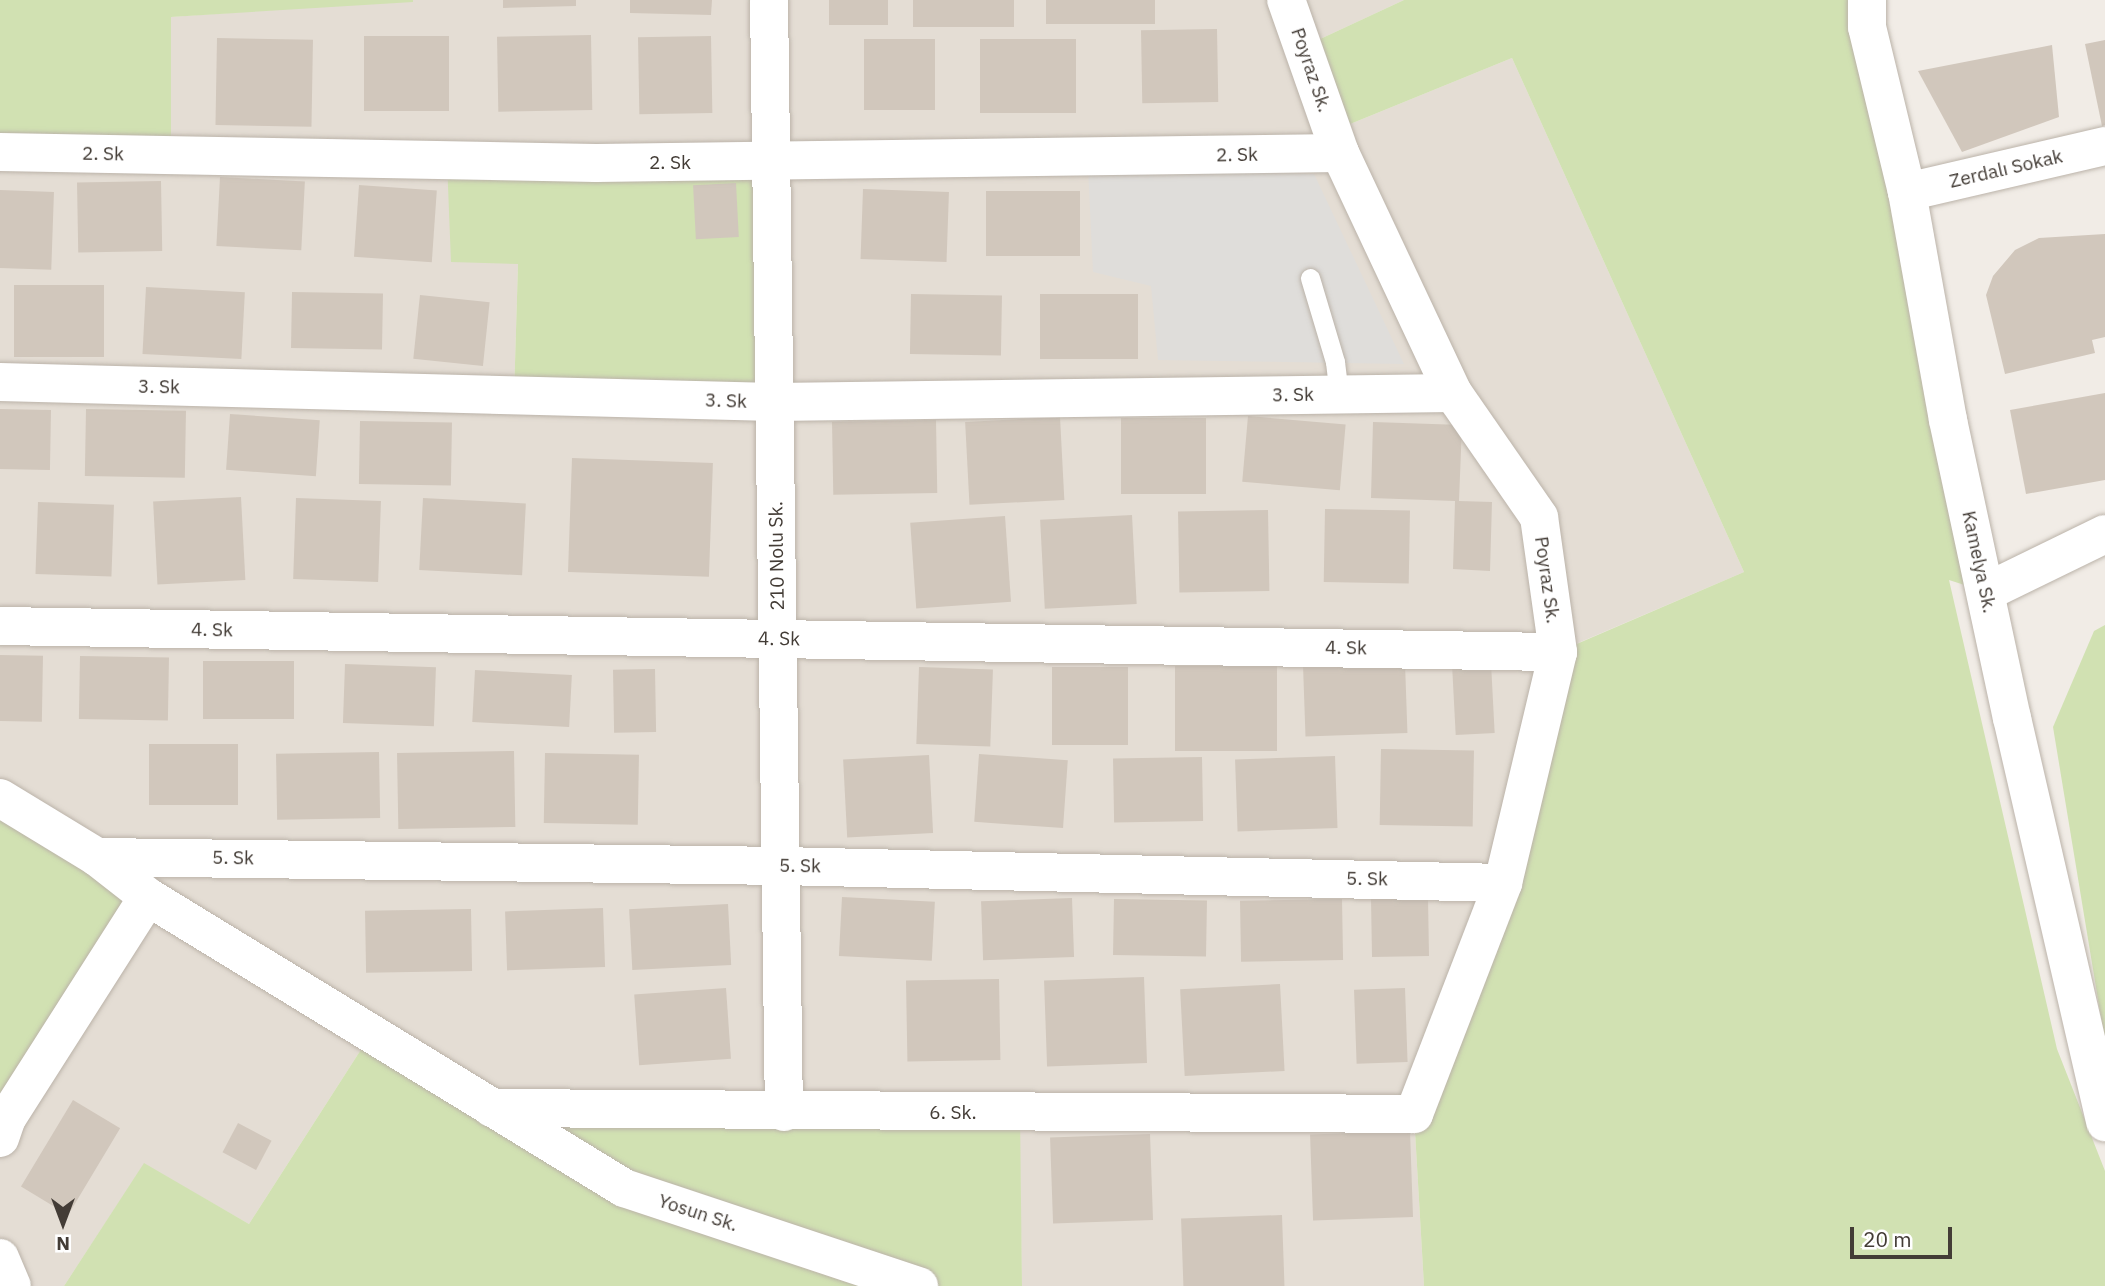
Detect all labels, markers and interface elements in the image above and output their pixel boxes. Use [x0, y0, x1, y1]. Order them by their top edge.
street label: Poyraz Sk. [1286, 25, 1336, 115]
street label: 2. Sk [82, 142, 124, 166]
street label: 2. Sk [1216, 143, 1258, 167]
street label: Zerdalı Sokak [1947, 145, 2065, 193]
street label: 2. Sk [649, 152, 691, 174]
street label: 3. Sk [138, 375, 180, 399]
street label: 3. Sk [1272, 383, 1314, 407]
street label: 3. Sk [705, 389, 747, 413]
street label: 210 Nolu Sk. [765, 501, 789, 611]
street label: Kamelya Sk. [1957, 509, 2001, 615]
street label: Poyraz Sk. [1530, 535, 1564, 625]
street label: 4. Sk [191, 618, 233, 642]
street label: 4. Sk [758, 627, 800, 651]
street label: 4. Sk [1325, 636, 1367, 660]
street label: 5. Sk [212, 846, 254, 870]
street label: 5. Sk [779, 854, 821, 878]
street label: 5. Sk [1346, 867, 1388, 891]
street label: 6. Sk. [929, 1102, 977, 1124]
north arrow [28, 1188, 98, 1258]
street label: Yosun Sk. [655, 1189, 741, 1237]
scale bar [1853, 1212, 1954, 1256]
text: 20 m [1863, 1225, 1912, 1253]
text: N [56, 1232, 70, 1256]

